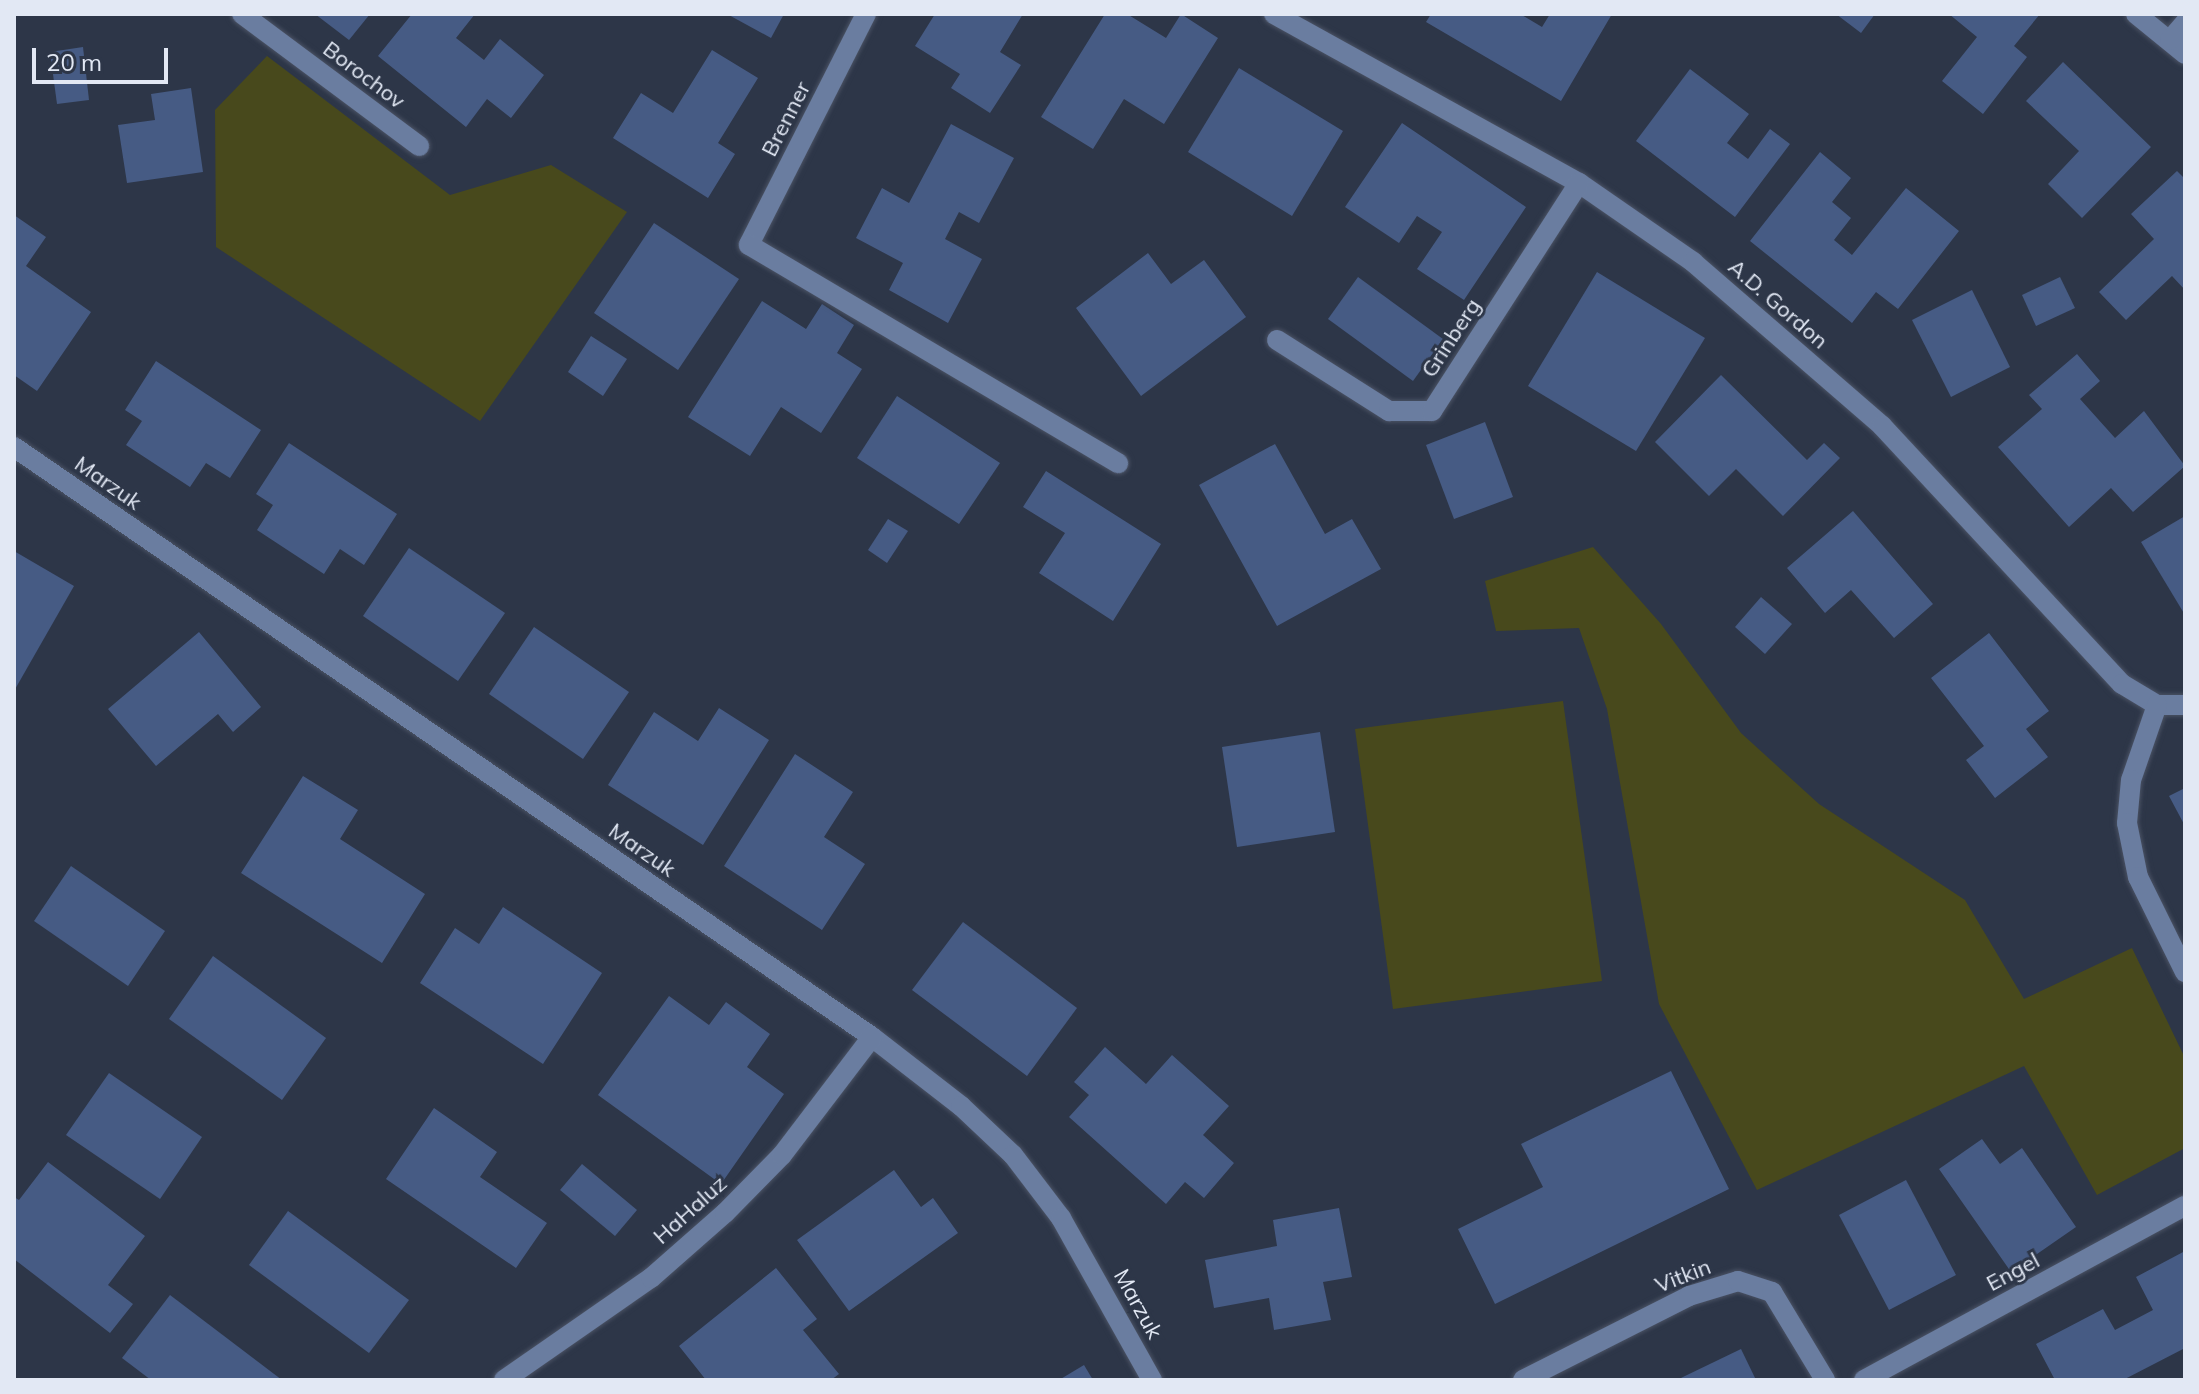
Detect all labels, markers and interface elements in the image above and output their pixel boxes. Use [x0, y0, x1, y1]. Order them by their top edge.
scale bar [36, 32, 172, 82]
street label: Borochov [318, 36, 410, 114]
text: 20 m [46, 47, 102, 77]
street label: Brenner [756, 77, 816, 161]
street label: A.D. Gordon [1723, 254, 1833, 354]
street label: Grinberg [1416, 294, 1486, 382]
street label: Marzuk [69, 451, 147, 515]
street label: Marzuk [603, 818, 681, 882]
street label: HaHaluz [648, 1170, 732, 1250]
street label: Engel [1982, 1247, 2044, 1297]
street label: Vitkin [1651, 1253, 1715, 1299]
street label: Marzuk [1108, 1265, 1168, 1343]

